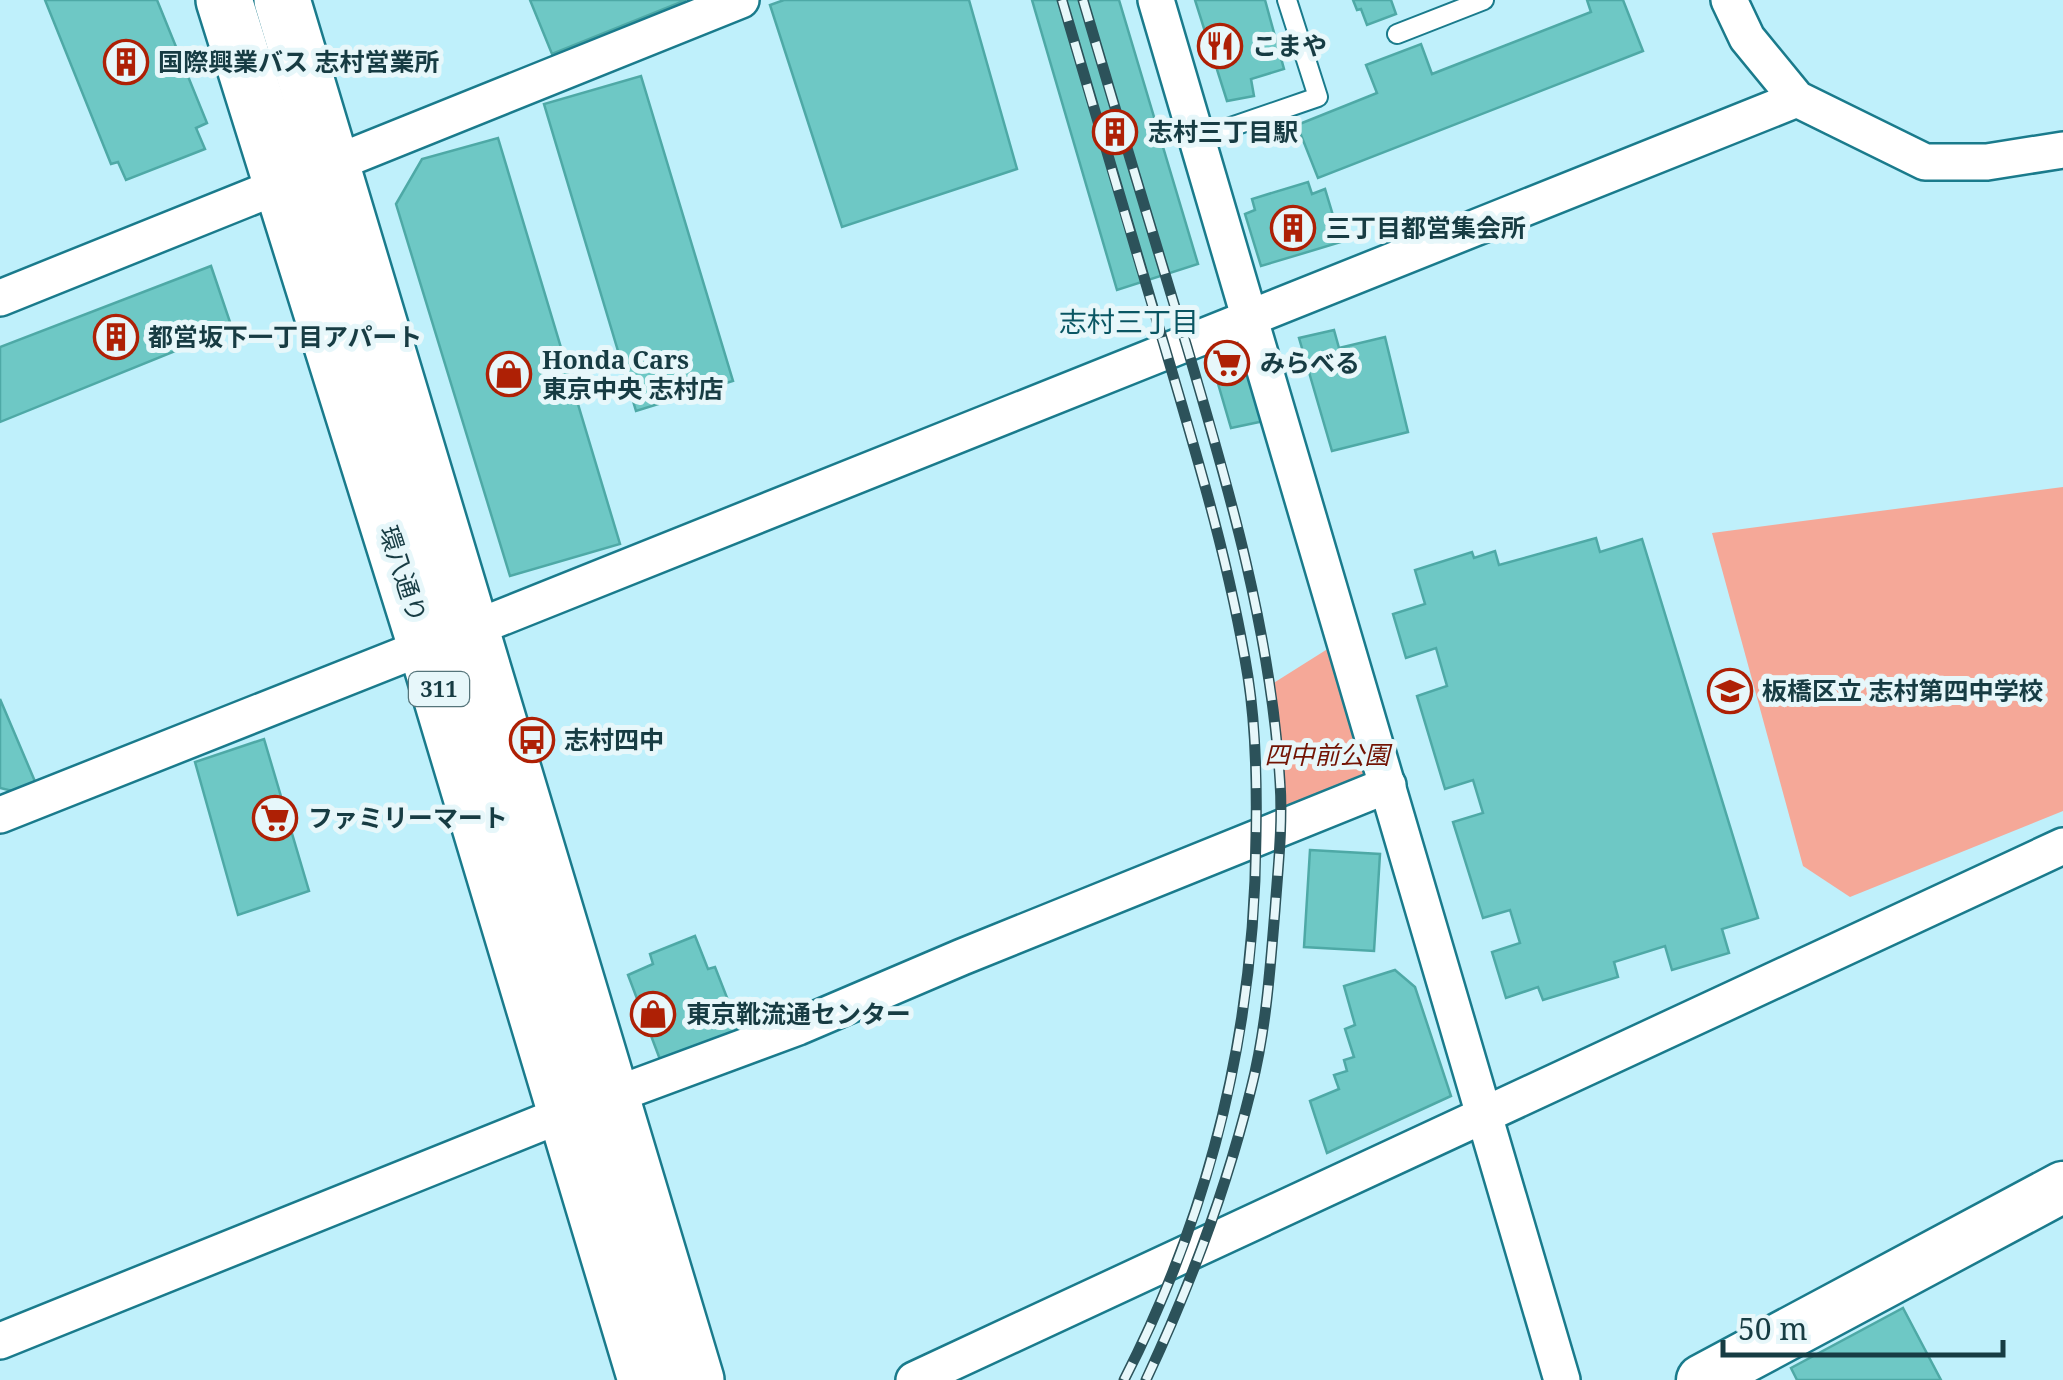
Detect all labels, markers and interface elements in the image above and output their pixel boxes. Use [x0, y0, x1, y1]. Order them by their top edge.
restaurant icon: こまや [1197, 23, 1243, 69]
place label: こまや [1252, 28, 1327, 62]
building icon: 国際興業バス 志村営業所 [103, 39, 149, 85]
place label: 国際興業バス 志村営業所 [158, 44, 440, 78]
building icon: 志村三丁目駅 [1092, 109, 1138, 155]
place label: 志村三丁目駅 [1148, 114, 1298, 148]
building icon: 三丁目都営集会所 [1270, 205, 1316, 251]
place label: 三丁目都営集会所 [1326, 210, 1526, 244]
district label: 志村三丁目 [1059, 302, 1199, 340]
building icon: 都営坂下一丁目アパート [93, 314, 139, 360]
place label: 都営坂下一丁目アパート [148, 319, 423, 353]
supermarket icon: みらべる [1204, 340, 1250, 386]
place label: Honda Cars 東京中央 志村店 [542, 342, 724, 405]
place label: みらべる [1260, 345, 1360, 379]
shop icon: Honda Cars 東京中央 志村店 [486, 351, 532, 397]
street label: 環八通り [372, 521, 436, 627]
school or university icon: 板橋区立 志村第四中学校 [1707, 668, 1753, 714]
road number: 311 [409, 672, 469, 706]
place label: 板橋区立 志村第四中学校 [1762, 673, 2044, 707]
bus stop icon: 志村四中 [509, 717, 555, 763]
place label: 志村四中 [564, 722, 664, 756]
park label: 四中前公園 [1264, 737, 1392, 771]
supermarket icon: ファミリーマート [252, 795, 298, 841]
place label: ファミリーマート [308, 800, 508, 834]
shop icon: 東京靴流通センター [630, 991, 676, 1037]
place label: 東京靴流通センター [686, 996, 911, 1030]
scale bar [1723, 1295, 2003, 1357]
text: 50 m [1738, 1308, 1808, 1349]

